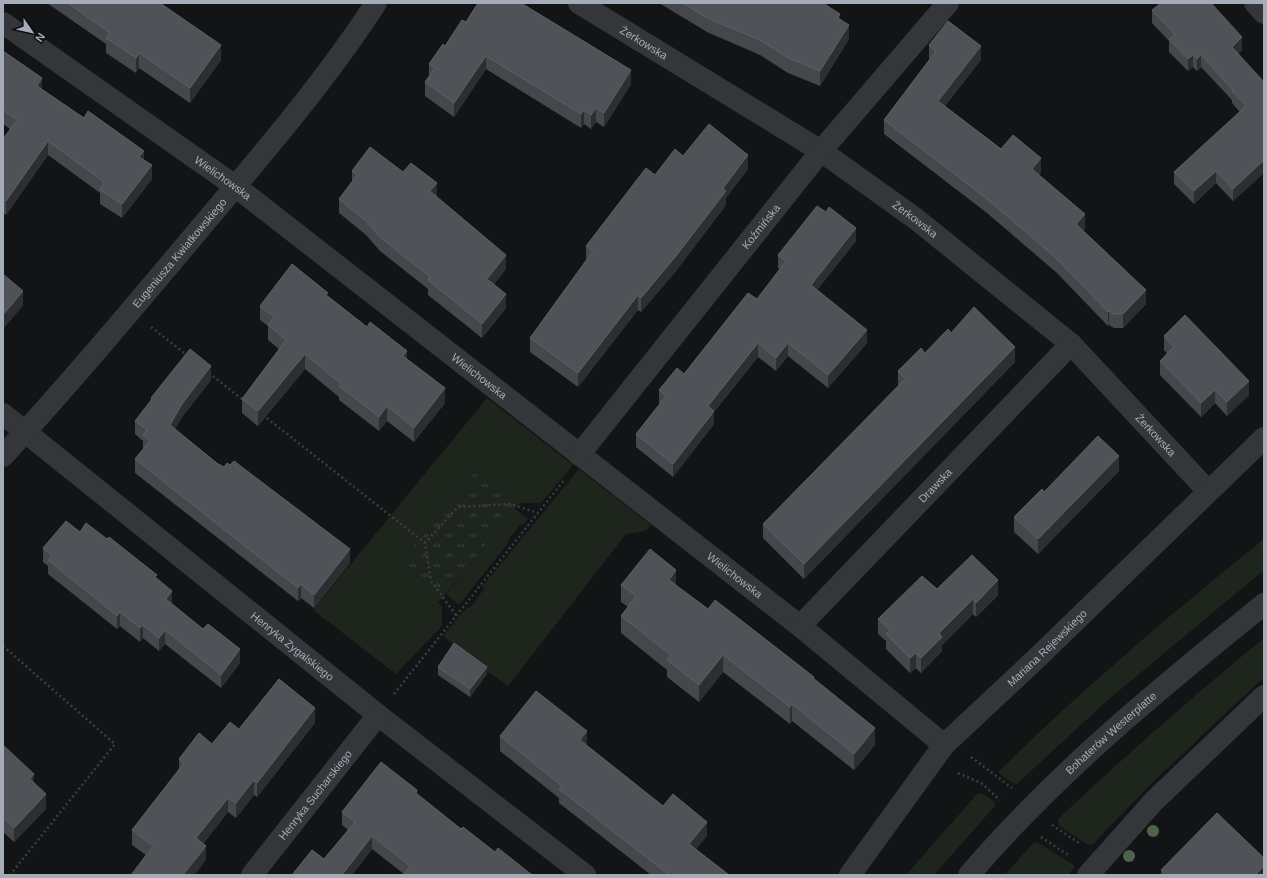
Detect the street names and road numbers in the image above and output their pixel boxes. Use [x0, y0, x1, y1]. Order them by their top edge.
street label: Żerkowska [618, 24, 670, 62]
street label: Wielichowska [192, 154, 254, 203]
street label: Eugeniusza Kwiatkowskiego [130, 196, 229, 310]
street label: Żerkowska [890, 198, 941, 241]
street label: Koźmińska [739, 201, 783, 251]
street label: Wielichowska [449, 351, 510, 402]
street label: Żerkowska [1133, 411, 1179, 459]
street label: Drawska [916, 465, 955, 505]
street label: Wielichowska [705, 550, 765, 601]
street label: Mariana Rejewskiego [1005, 607, 1089, 689]
street label: Henryka Zygalskiego [248, 609, 336, 683]
street label: Bohaterów Westerplatte [1063, 689, 1159, 776]
street label: Henryka Sucharskiego [276, 748, 354, 842]

